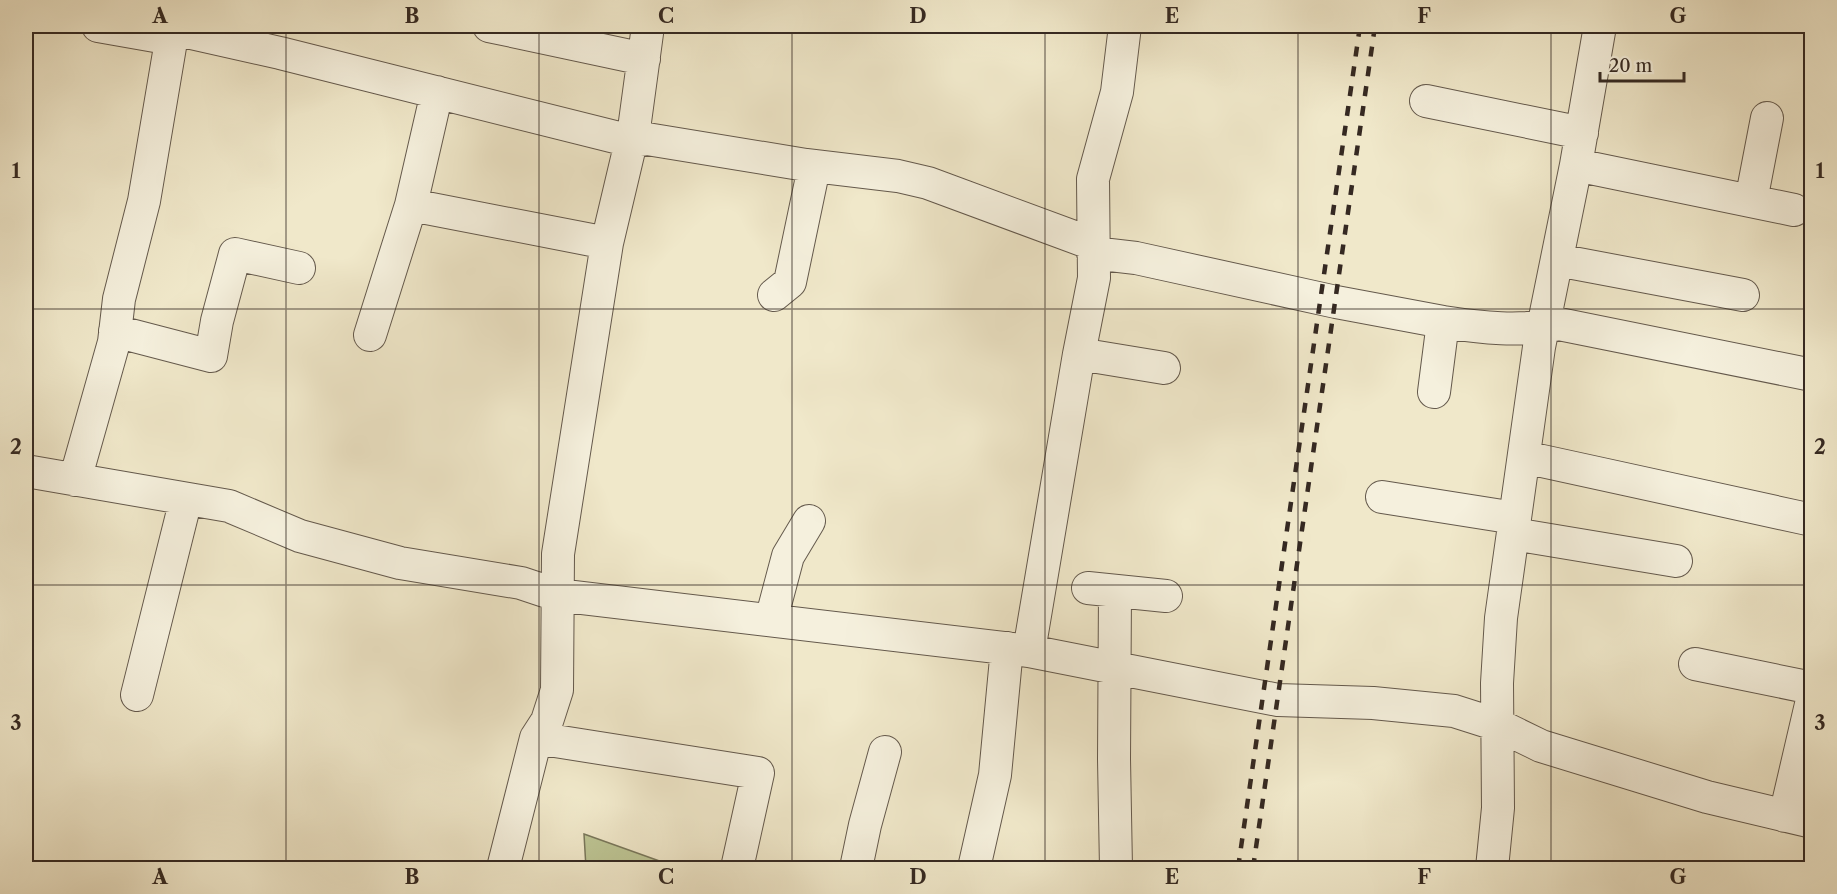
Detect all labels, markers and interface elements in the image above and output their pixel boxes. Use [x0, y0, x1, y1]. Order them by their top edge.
text: A [151, 4, 168, 28]
text: B [405, 4, 420, 28]
text: C [658, 4, 674, 28]
text: D [909, 4, 927, 28]
text: E [1165, 4, 1179, 28]
text: F [1417, 4, 1431, 28]
text: G [1670, 4, 1687, 28]
scale bar [1600, 45, 1684, 83]
text: 20 m [1609, 55, 1653, 77]
text: 1 [12, 159, 21, 183]
text: 1 [1816, 159, 1825, 183]
text: 2 [10, 435, 22, 459]
text: 2 [1814, 435, 1826, 459]
text: 3 [10, 711, 22, 735]
text: 3 [1814, 711, 1826, 735]
text: A [151, 865, 168, 889]
text: B [405, 865, 420, 889]
text: C [658, 865, 674, 889]
text: D [909, 865, 927, 889]
text: E [1165, 865, 1179, 889]
text: F [1417, 865, 1431, 889]
text: G [1670, 865, 1687, 889]

